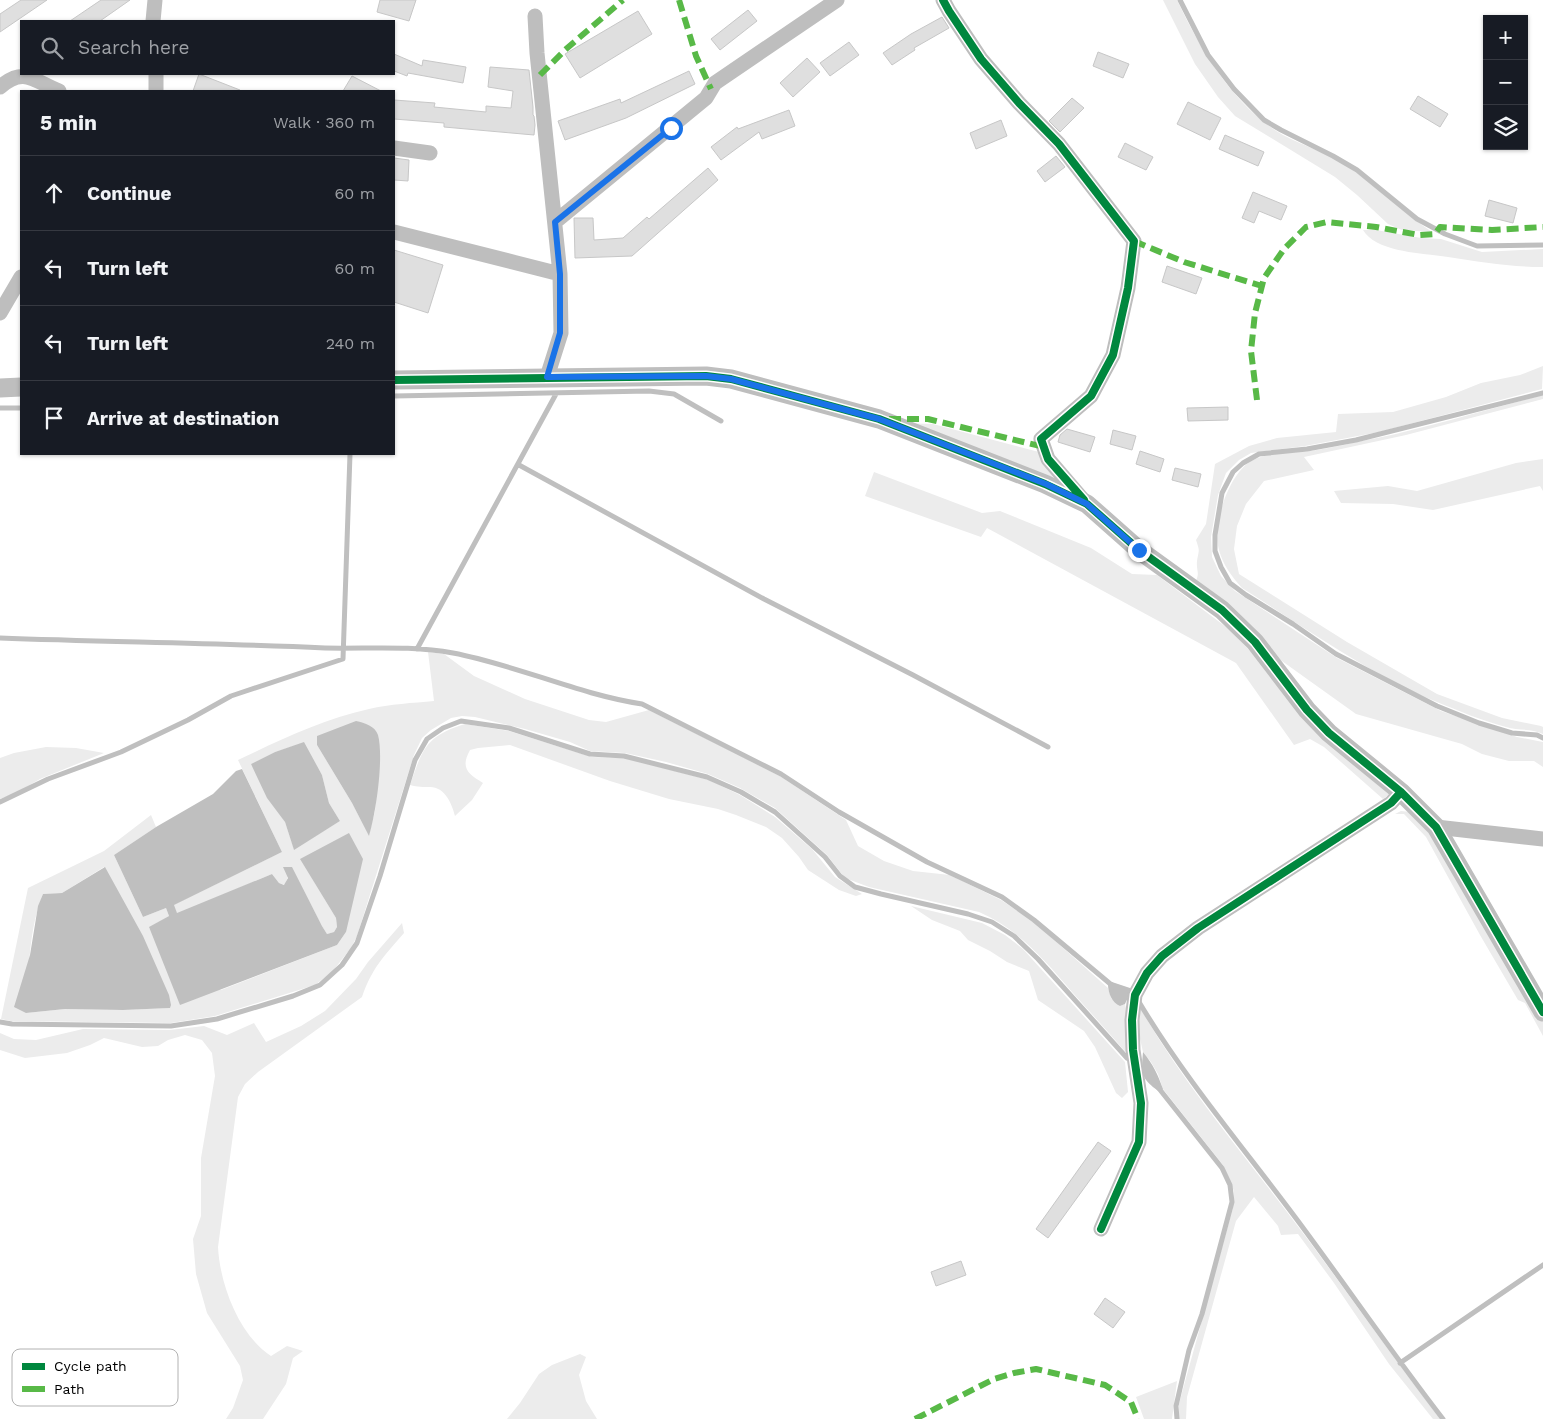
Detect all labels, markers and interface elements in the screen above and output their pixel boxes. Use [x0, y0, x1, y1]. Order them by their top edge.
map controls [1483, 15, 1528, 150]
button: + [1483, 15, 1528, 60]
search box [20, 20, 395, 75]
icon: search [38, 34, 66, 62]
text: Search here [78, 36, 189, 59]
button: − [1483, 60, 1528, 105]
button: layers [1483, 105, 1528, 150]
text: 5 min [40, 110, 97, 135]
text: Walk · 360 m [273, 113, 375, 132]
route start [660, 117, 683, 140]
icon: ahead [40, 179, 68, 207]
text: Continue [87, 182, 171, 205]
text: 60 m [335, 184, 375, 203]
icon: left [40, 254, 68, 282]
text: Turn left [87, 257, 168, 280]
text: 60 m [335, 259, 375, 278]
icon: left [40, 329, 68, 357]
text: Turn left [87, 332, 168, 355]
text: 240 m [326, 334, 375, 353]
icon: arrive [40, 404, 68, 432]
text: Arrive at destination [87, 407, 279, 430]
route end [1128, 539, 1151, 562]
legend [12, 1349, 178, 1406]
text: Cycle path [54, 1358, 127, 1374]
text: Path [54, 1381, 85, 1397]

